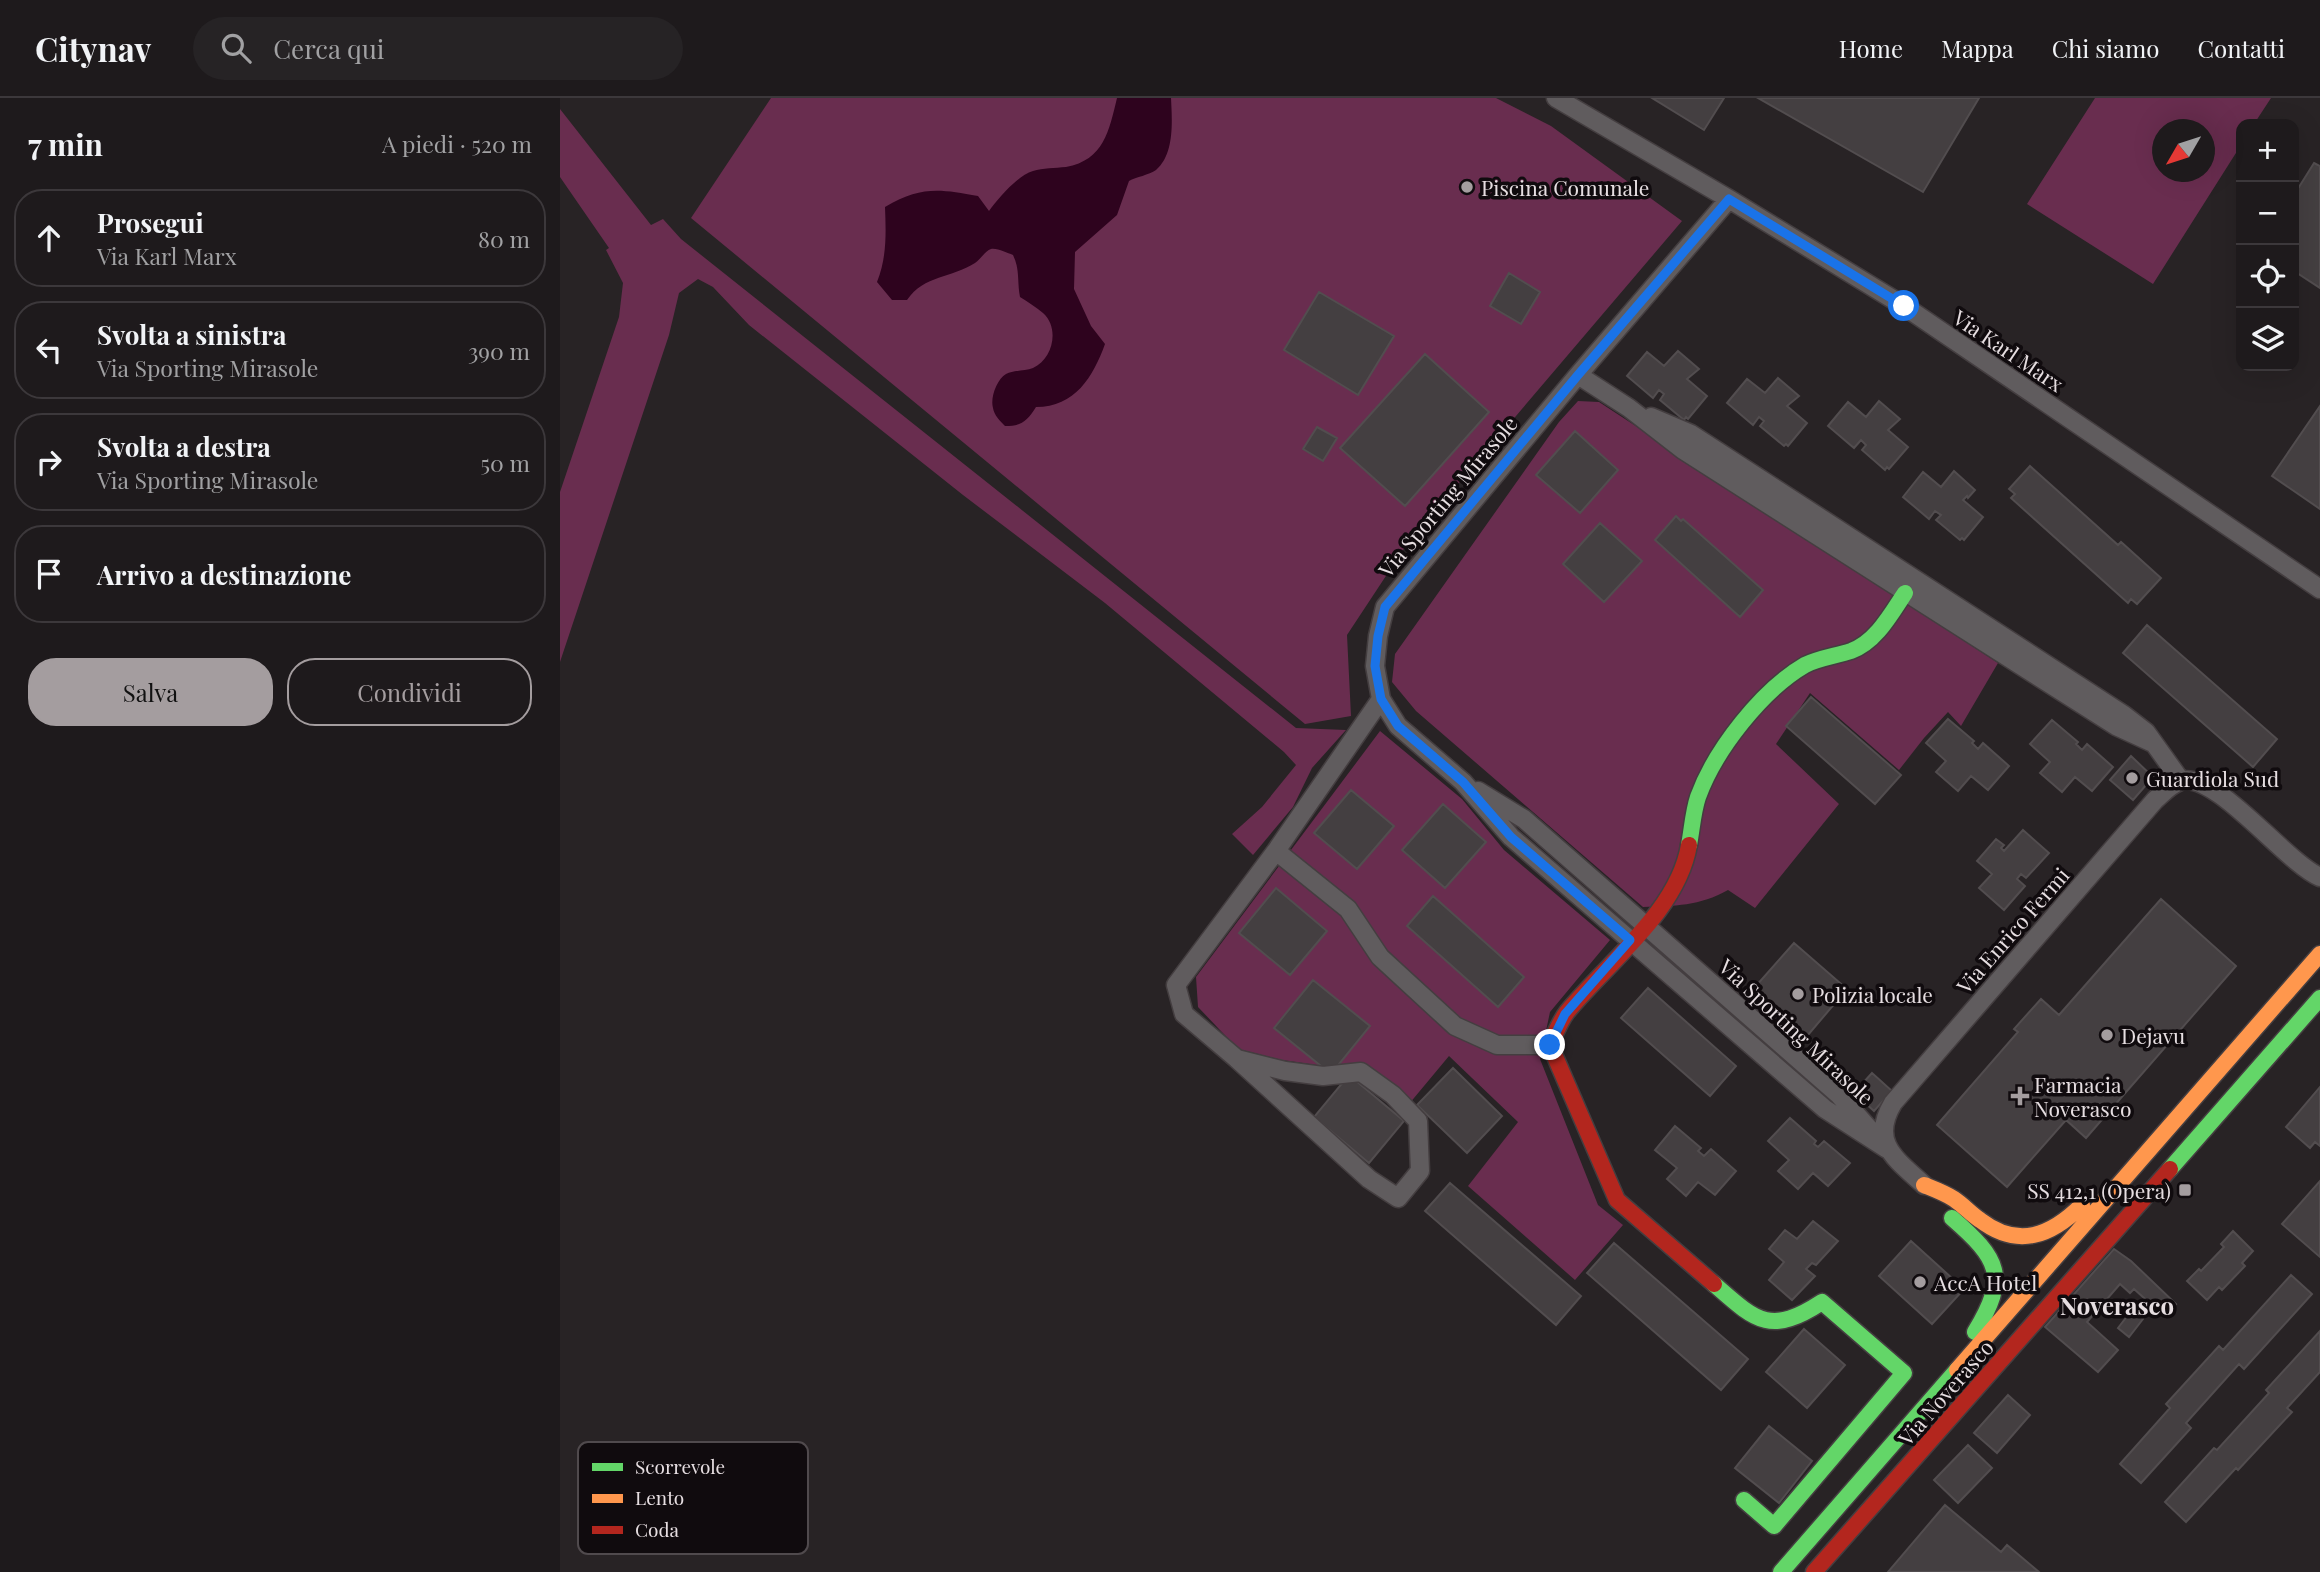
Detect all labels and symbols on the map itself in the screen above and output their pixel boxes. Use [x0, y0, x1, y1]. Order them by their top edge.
north arrow [2152, 119, 2215, 182]
place label: Piscina Comunale [1481, 173, 1649, 201]
marker: Piscina Comunale [1459, 179, 1475, 195]
route start [1888, 290, 1919, 321]
street label: Via Karl Marx [1947, 302, 2070, 397]
street label: Via Sporting Mirasole [1371, 410, 1523, 583]
place label: Guardiola Sud [2146, 764, 2279, 792]
marker: Guardiola Sud [2124, 770, 2140, 786]
street label: Via Enrico Fermi [1949, 861, 2074, 1000]
street label: Via Sporting Mirasole [1713, 951, 1880, 1110]
place label: Polizia locale [1812, 980, 1933, 1008]
marker: Polizia locale [1790, 986, 1806, 1002]
place label: Dejavu [2121, 1021, 2185, 1049]
marker: Dejavu [2099, 1027, 2115, 1043]
route end [1534, 1029, 1565, 1060]
place label: Farmacia Noverasco [2034, 1070, 2131, 1122]
marker: Farmacia Noverasco [2012, 1088, 2028, 1104]
place label: SS 412,1 (Opera) [2027, 1176, 2171, 1204]
marker: SS 412,1 (Opera) [2177, 1182, 2193, 1198]
place label: AccA Hotel [1933, 1268, 2037, 1296]
marker: AccA Hotel [1912, 1274, 1928, 1290]
district label: Noverasco [2060, 1289, 2174, 1321]
street label: Via Noverasco [1891, 1333, 1999, 1452]
legend [578, 1442, 808, 1554]
text: Scorrevole [635, 1453, 725, 1479]
text: Lento [635, 1484, 684, 1510]
text: Coda [635, 1516, 680, 1542]

